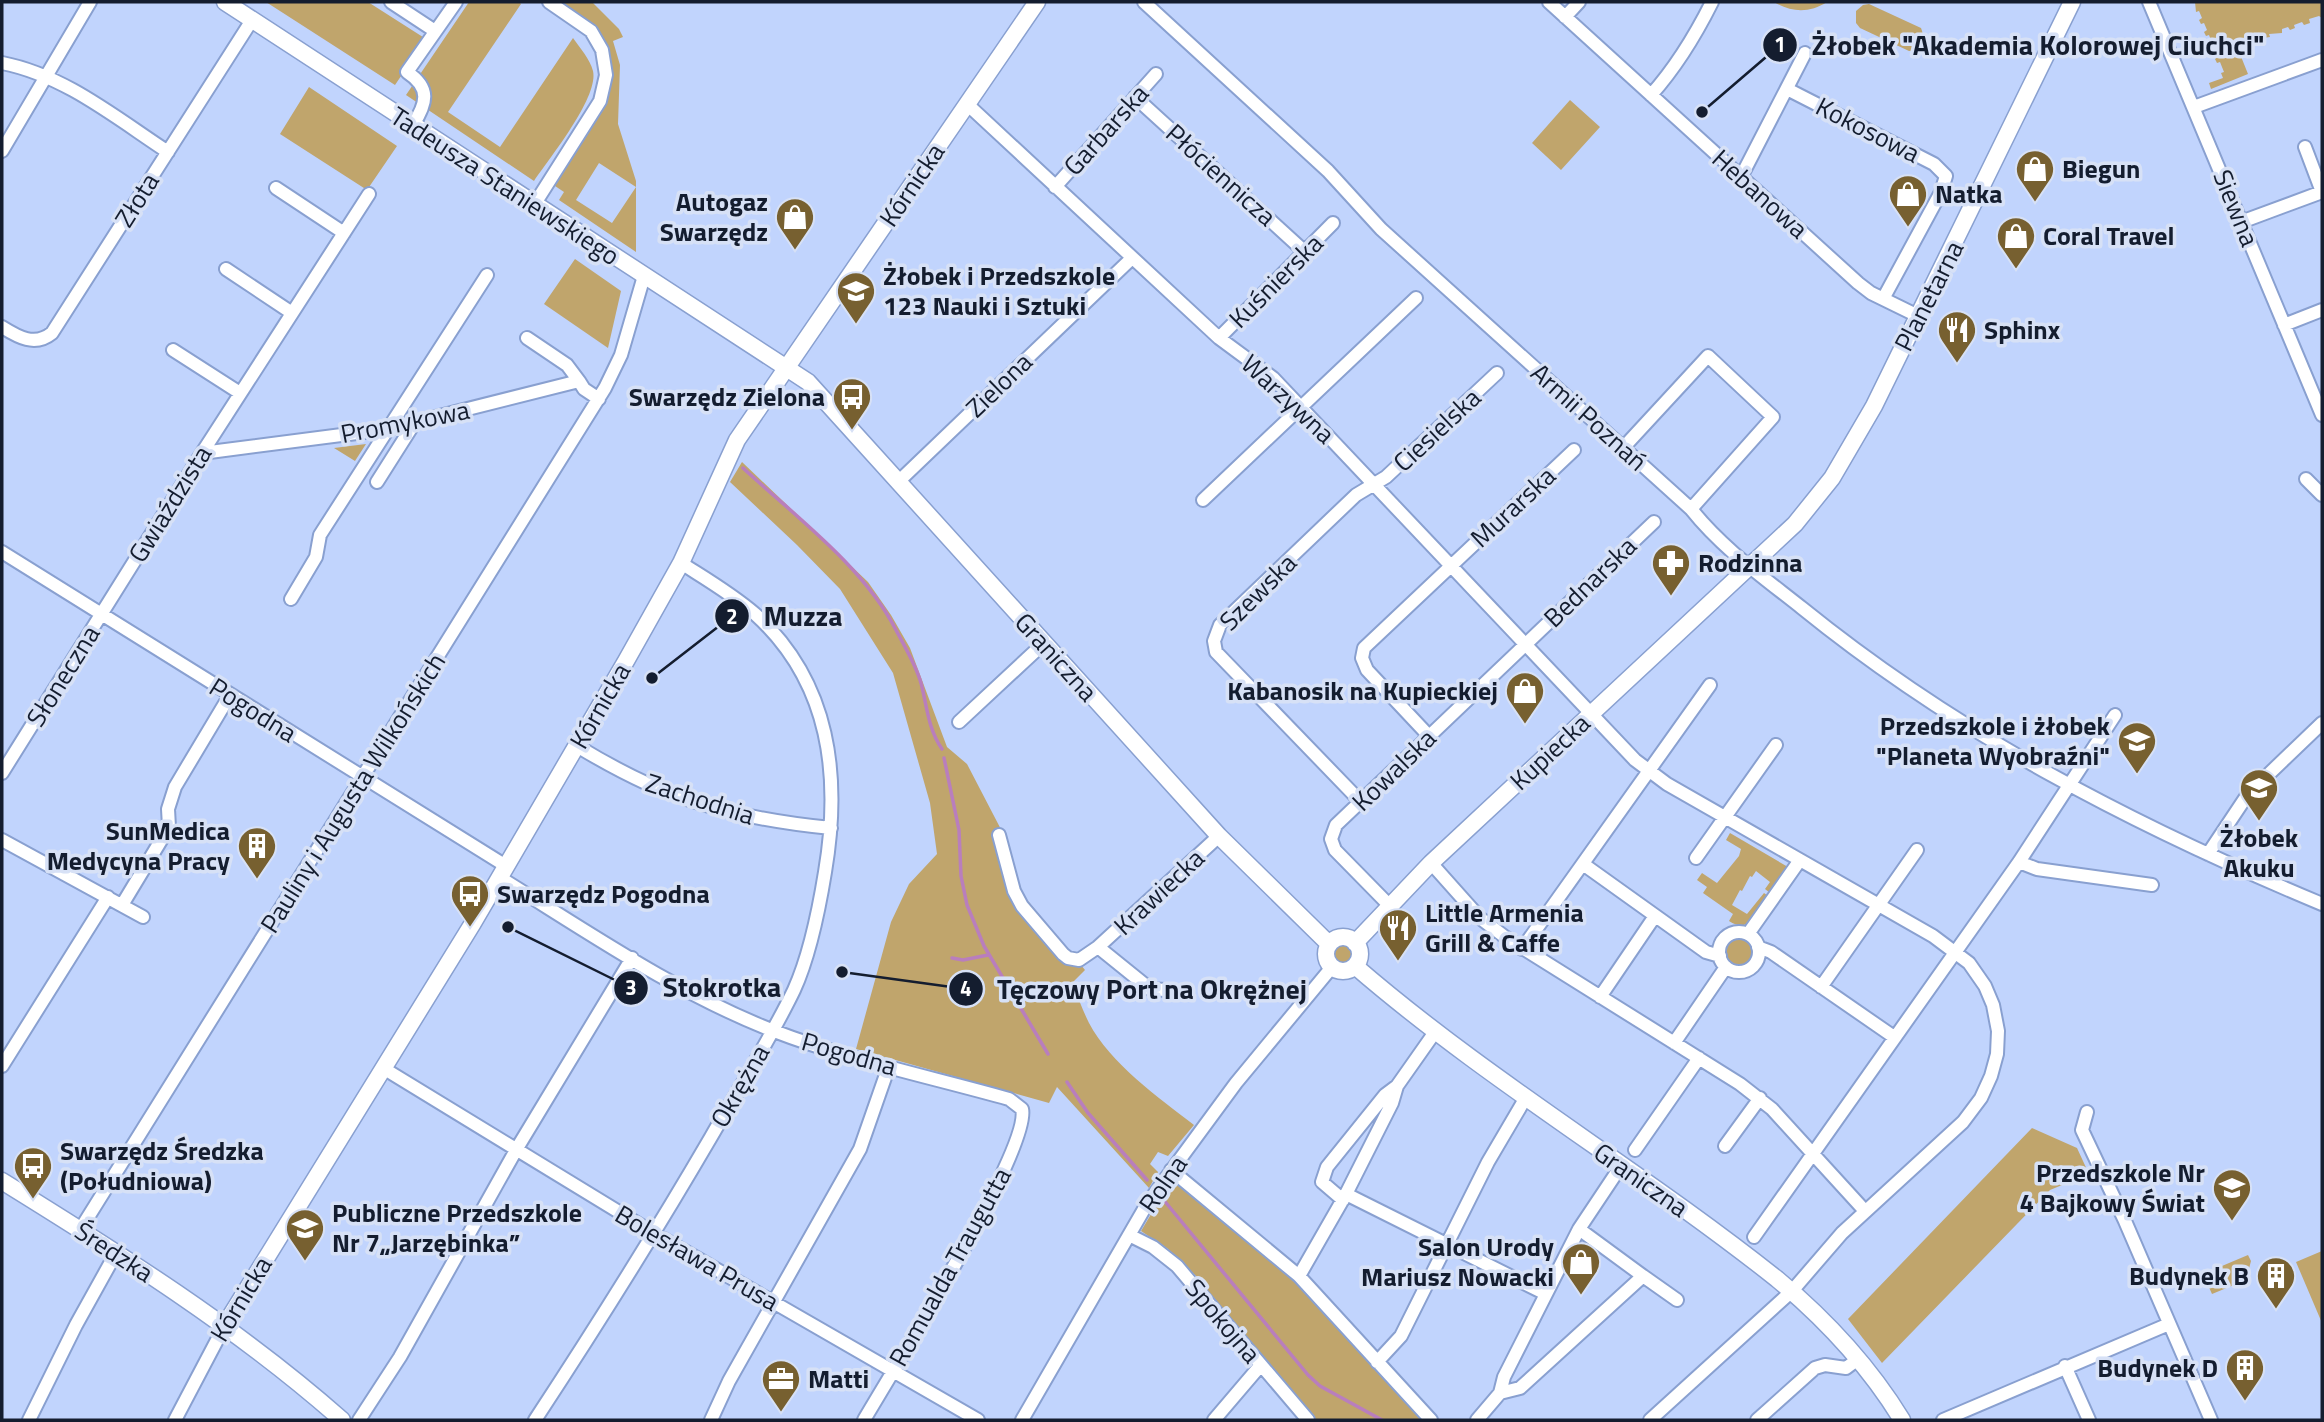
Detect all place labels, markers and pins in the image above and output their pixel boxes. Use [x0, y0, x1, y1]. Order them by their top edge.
callout: Żłobek "Akademia Kolorowej Ciuchci" [1762, 21, 2278, 70]
shop icon: Biegun [2014, 148, 2056, 203]
place label: Biegun [2062, 149, 2140, 188]
shop icon: Natka [1887, 173, 1929, 228]
place label: Natka [1935, 174, 2002, 213]
place label: Autogaz Swarzędz [660, 182, 768, 251]
shop icon: Autogaz Swarzędz [774, 196, 816, 251]
shop icon: Coral Travel [1995, 215, 2037, 270]
place label: Coral Travel [2043, 216, 2175, 255]
place label: Żłobek i Przedszkole 123 Nauki i Sztuki [883, 256, 1115, 325]
school or university icon: Żłobek i Przedszkole 123 Nauki i Sztuki [835, 270, 877, 325]
restaurant icon: Sphinx [1936, 309, 1978, 364]
place label: Sphinx [1984, 310, 2060, 349]
bus stop icon: Swarzędz Zielona [831, 376, 873, 431]
place label: Swarzędz Zielona [629, 377, 825, 416]
pharmacy icon: Rodzinna [1650, 542, 1692, 597]
place label: Rodzinna [1698, 543, 1803, 582]
callout: Muzza [715, 592, 857, 641]
shop icon: Kabanosik na Kupieckiej [1504, 670, 1546, 725]
place label: Kabanosik na Kupieckiej [1227, 671, 1498, 710]
place label: Przedszkole i żłobek "Planeta Wyobraźni" [1876, 706, 2111, 775]
school or university icon: Przedszkole i żłobek "Planeta Wyobraźni" [2116, 720, 2158, 775]
school or university icon: Żłobek Akuku [2238, 767, 2280, 822]
place label: SunMedica Medycyna Pracy [47, 811, 230, 880]
place label: Żłobek Akuku [2220, 818, 2299, 887]
building icon: SunMedica Medycyna Pracy [236, 825, 278, 880]
bus stop icon: Swarzędz Pogodna [449, 873, 491, 928]
place label: Swarzędz Pogodna [497, 874, 710, 913]
place label: Little Armenia Grill & Caffe [1425, 893, 1584, 962]
restaurant icon: Little Armenia Grill & Caffe [1377, 907, 1419, 962]
callout: Stokrotka [613, 963, 795, 1012]
callout: Tęczowy Port na Okrężnej [948, 964, 1321, 1013]
place label: Swarzędz Średzka (Południowa) [60, 1131, 264, 1200]
bus stop icon: Swarzędz Średzka (Południowa) [12, 1145, 54, 1200]
place label: Przedszkole Nr 4 Bajkowy Świat [2020, 1153, 2205, 1222]
school or university icon: Przedszkole Nr 4 Bajkowy Świat [2211, 1167, 2253, 1222]
place label: Publiczne Przedszkole Nr 7„Jarzębinka” [332, 1193, 582, 1262]
school or university icon: Publiczne Przedszkole Nr 7„Jarzębinka” [284, 1207, 326, 1262]
place label: Salon Urody Mariusz Nowacki [1361, 1227, 1554, 1296]
shop icon: Salon Urody Mariusz Nowacki [1560, 1241, 1602, 1296]
building icon: Budynek B [2255, 1255, 2297, 1310]
place label: Budynek B [2129, 1256, 2249, 1295]
building icon: Budynek D [2224, 1347, 2266, 1402]
place label: Budynek D [2097, 1348, 2218, 1387]
office icon: Matti [760, 1358, 802, 1413]
place label: Matti [808, 1359, 869, 1398]

